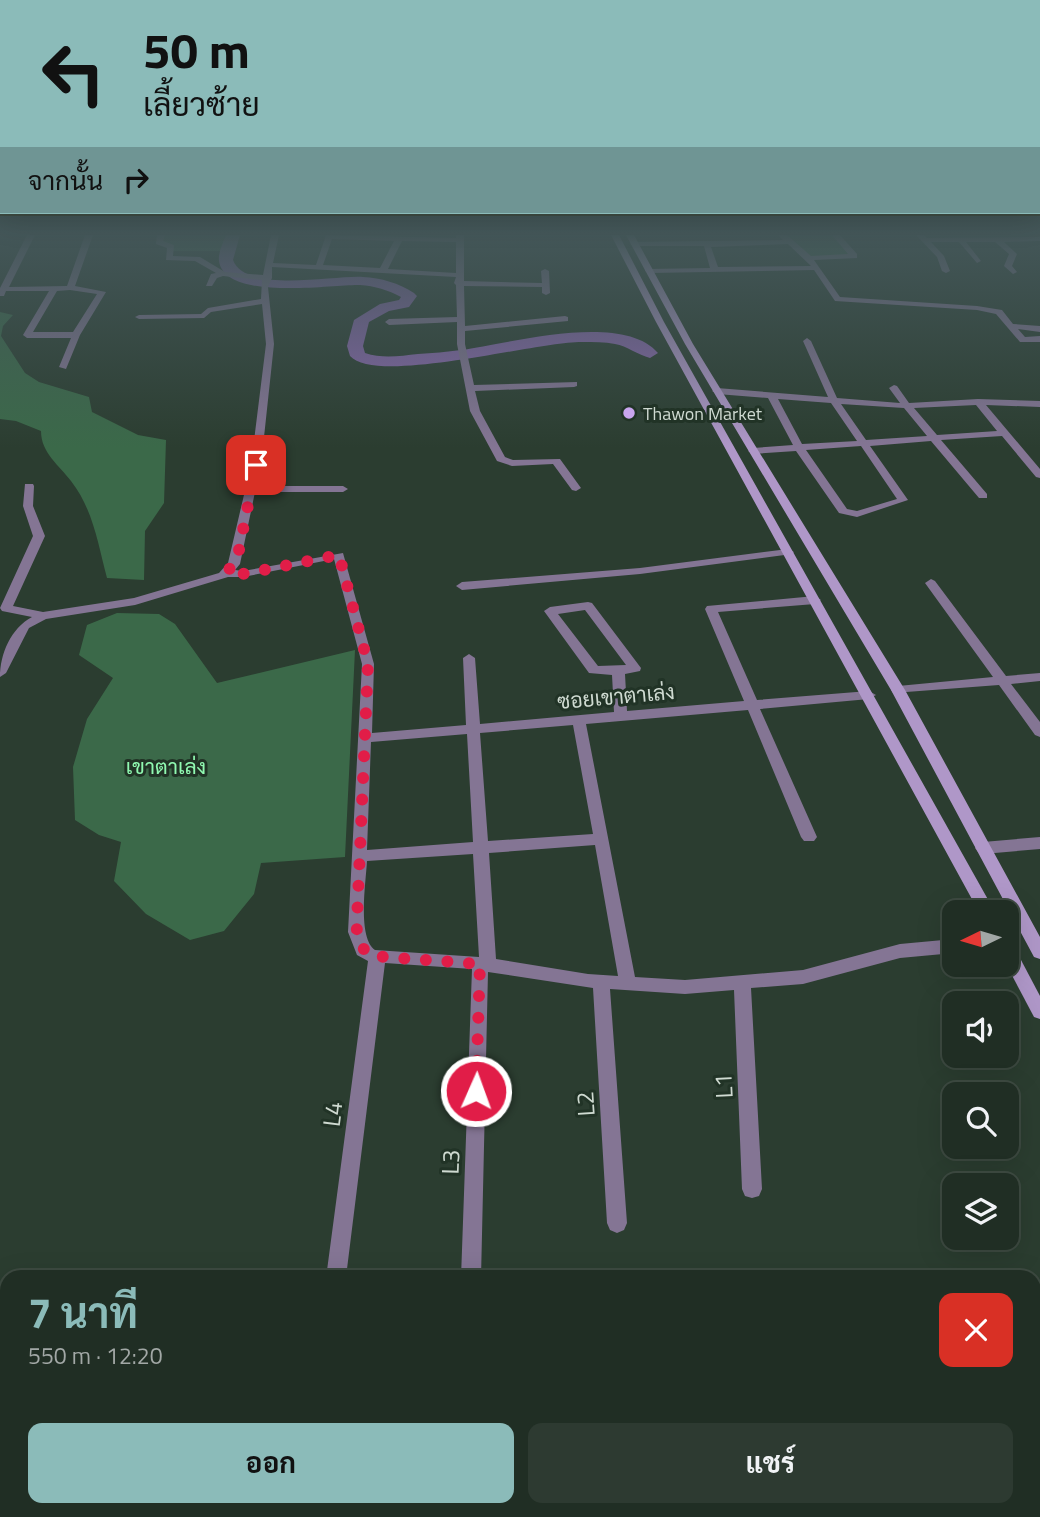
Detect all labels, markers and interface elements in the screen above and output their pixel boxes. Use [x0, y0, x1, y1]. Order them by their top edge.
text: 50 m [143, 12, 250, 87]
icon: left [28, 28, 119, 119]
text: เลี้ยวซ้าย [143, 80, 260, 128]
text: จากนั้น [28, 161, 103, 200]
icon: right [117, 161, 155, 199]
place label: Thawon Market [643, 400, 763, 427]
marker: Thawon Market [621, 405, 637, 421]
pin [226, 435, 286, 495]
icon: arrive [237, 446, 275, 484]
street label: ซอยเขาตาเล่ง [556, 675, 676, 717]
park label: เขาตาเล่ง [126, 750, 206, 782]
north arrow [942, 900, 1018, 976]
map controls [942, 900, 1019, 1250]
button: sound [942, 991, 1019, 1068]
position arrow [439, 1054, 513, 1128]
street label: L1 [704, 1073, 742, 1099]
button: search [942, 1082, 1019, 1159]
street label: L2 [566, 1090, 604, 1118]
street label: L4 [313, 1099, 351, 1129]
street label: L3 [432, 1149, 468, 1175]
button: layers [942, 1173, 1019, 1250]
text: 7 นาที [28, 1280, 138, 1344]
button: close [939, 1293, 1013, 1367]
text: 550 m · 12:20 [28, 1338, 163, 1373]
button: ออก [28, 1423, 514, 1503]
button: แชร์ [528, 1423, 1013, 1503]

